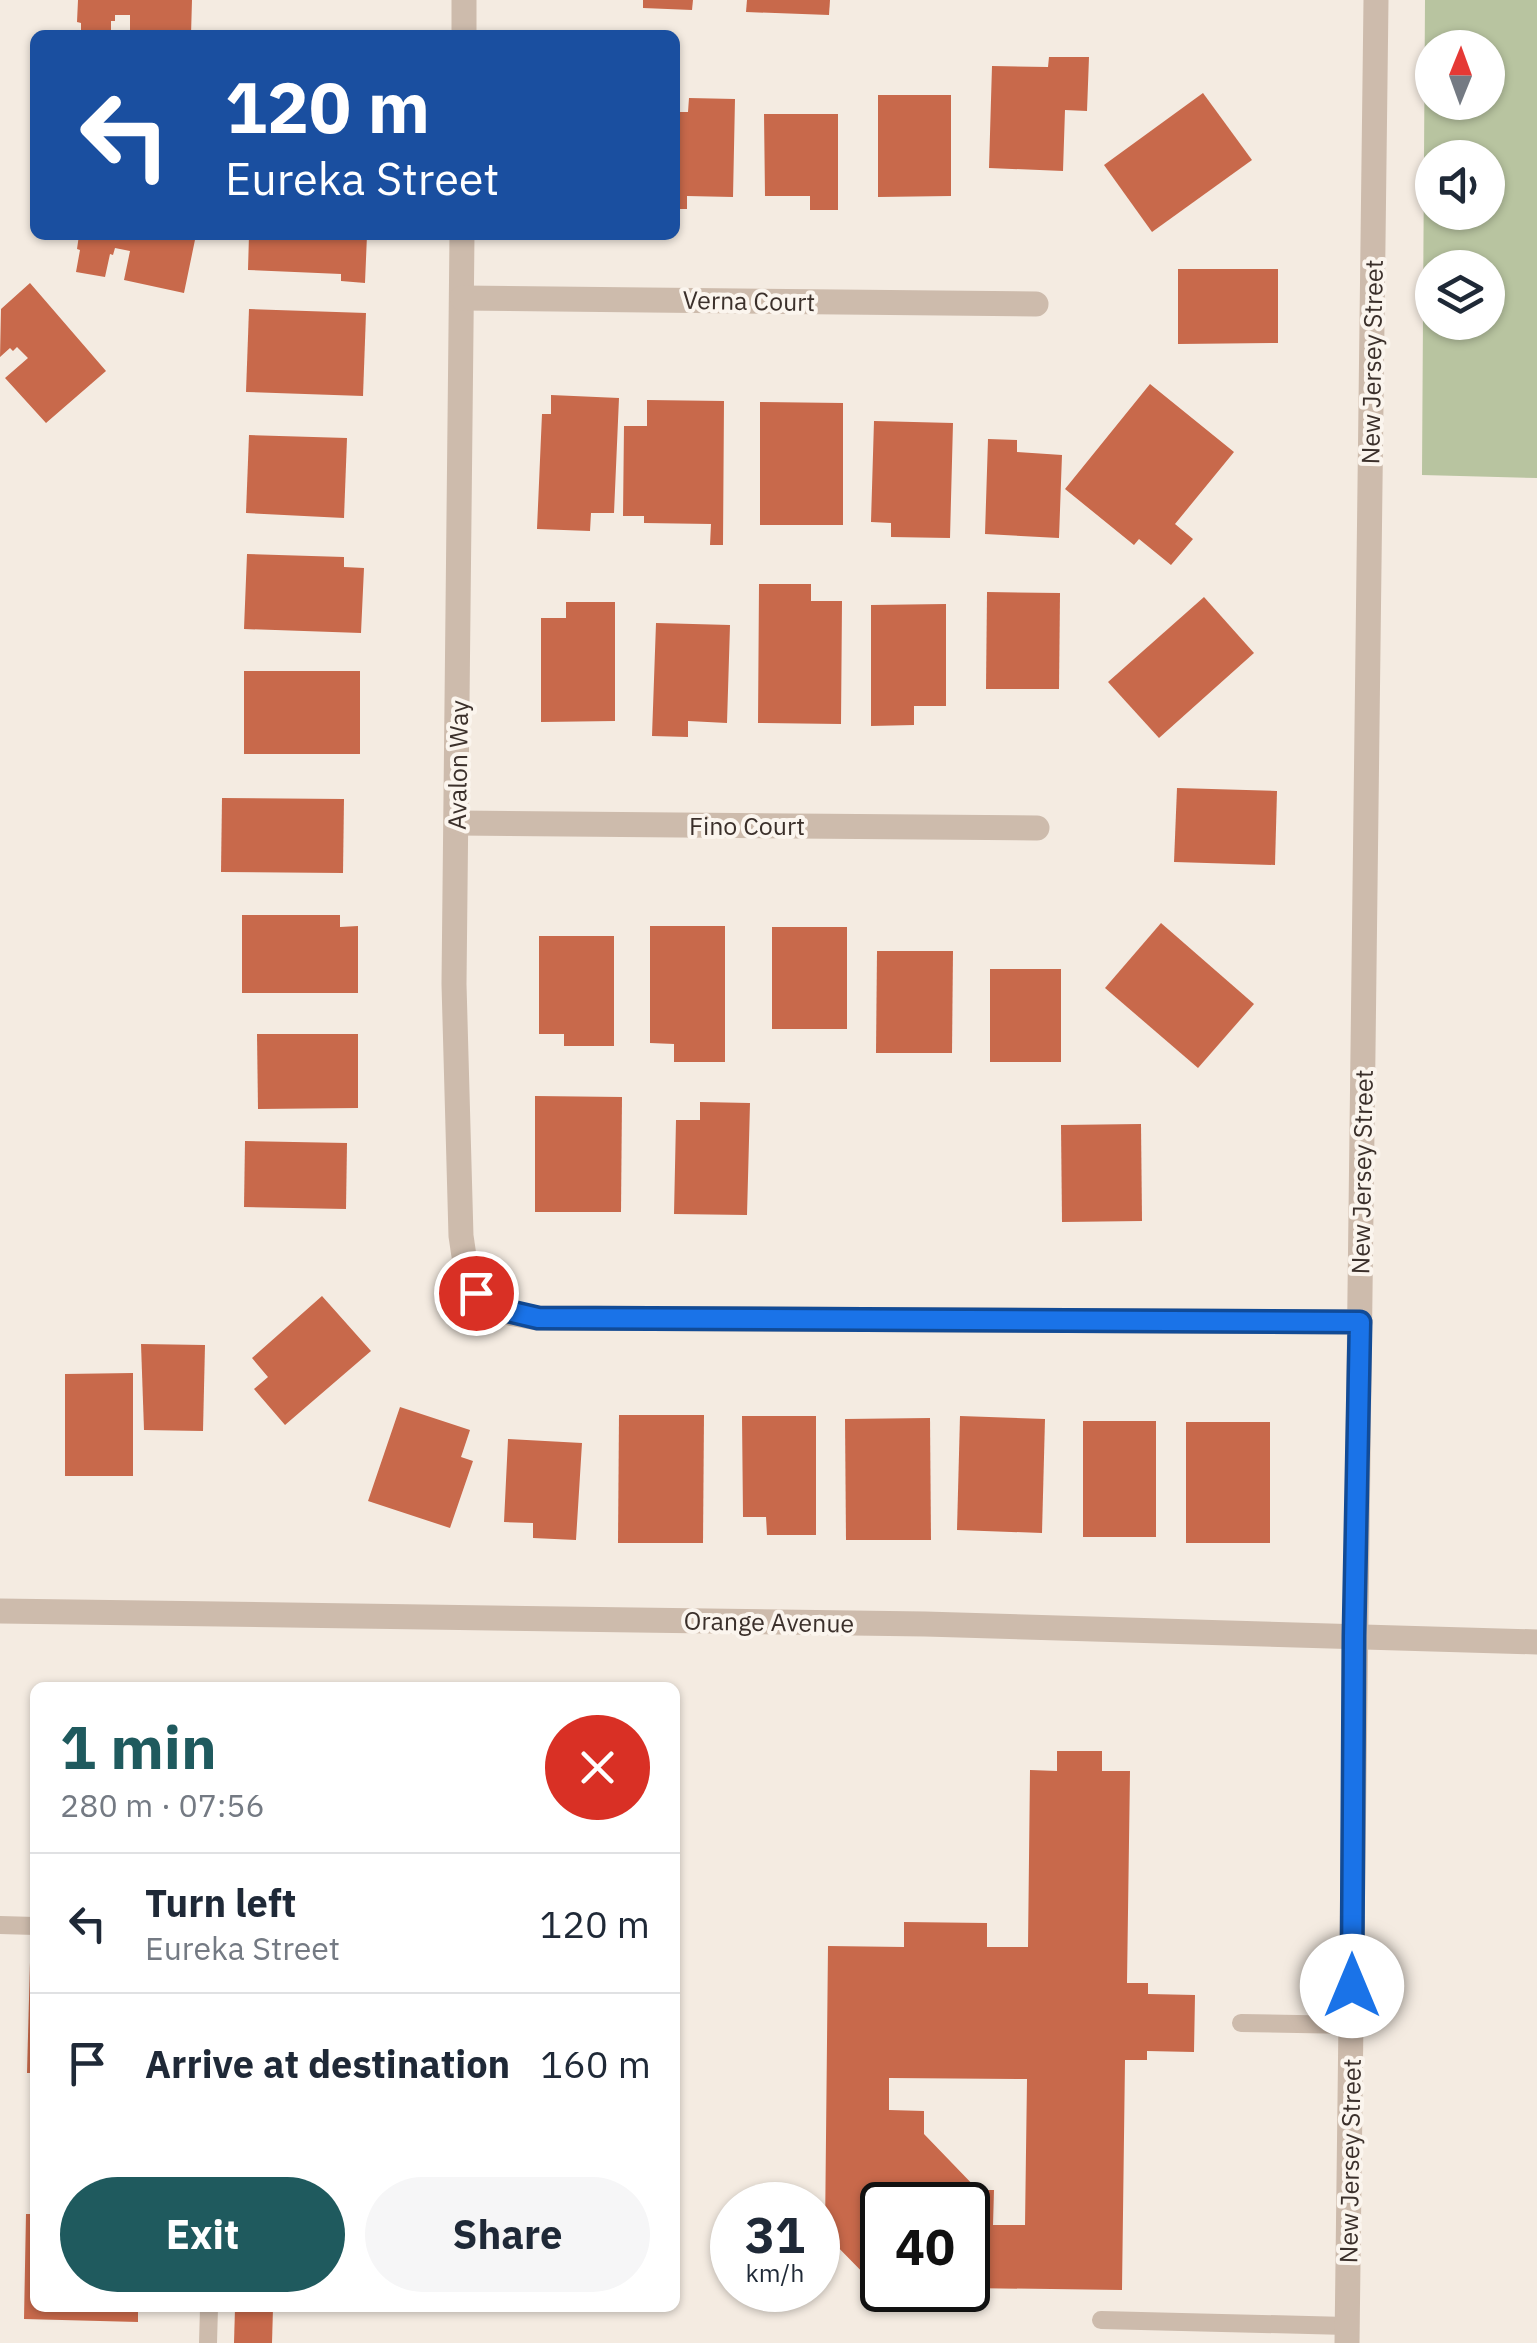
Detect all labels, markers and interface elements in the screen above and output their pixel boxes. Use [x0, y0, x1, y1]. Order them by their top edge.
north arrow [1415, 30, 1505, 120]
map controls [1415, 30, 1505, 340]
text: 120 m [225, 61, 430, 152]
icon: left [60, 70, 190, 200]
button: sound [1415, 140, 1505, 230]
text: Eureka Street [225, 149, 499, 207]
button: layers [1415, 250, 1505, 340]
street label: New Jersey Street [1353, 259, 1390, 465]
street label: Verna Court [682, 283, 816, 318]
street label: Avalon Way [440, 699, 475, 830]
street label: Fino Court [689, 809, 805, 842]
street label: New Jersey Street [1343, 1069, 1380, 1275]
pin [434, 1251, 519, 1336]
icon: arrive [449, 1266, 504, 1321]
street label: Orange Avenue [683, 1604, 855, 1639]
text: 1 min [60, 1707, 217, 1786]
button: close [545, 1715, 650, 1820]
text: 280 m · 07:56 [60, 1784, 265, 1826]
text: Turn left [145, 1878, 296, 1927]
icon: left [60, 1896, 115, 1951]
text: 120 m [539, 1899, 650, 1948]
text: Eureka Street [145, 1927, 340, 1969]
position arrow [1300, 1934, 1404, 2038]
icon: arrive [60, 2036, 115, 2091]
text: Arrive at destination [145, 2039, 510, 2088]
text: 160 m [540, 2039, 651, 2088]
street label: New Jersey Street [1331, 2058, 1368, 2264]
button: Exit [60, 2177, 345, 2292]
button: Share [365, 2177, 650, 2292]
speed limit sign: 40 [860, 2182, 990, 2312]
text: 31 [745, 2202, 805, 2267]
text: km/h [746, 2256, 804, 2289]

